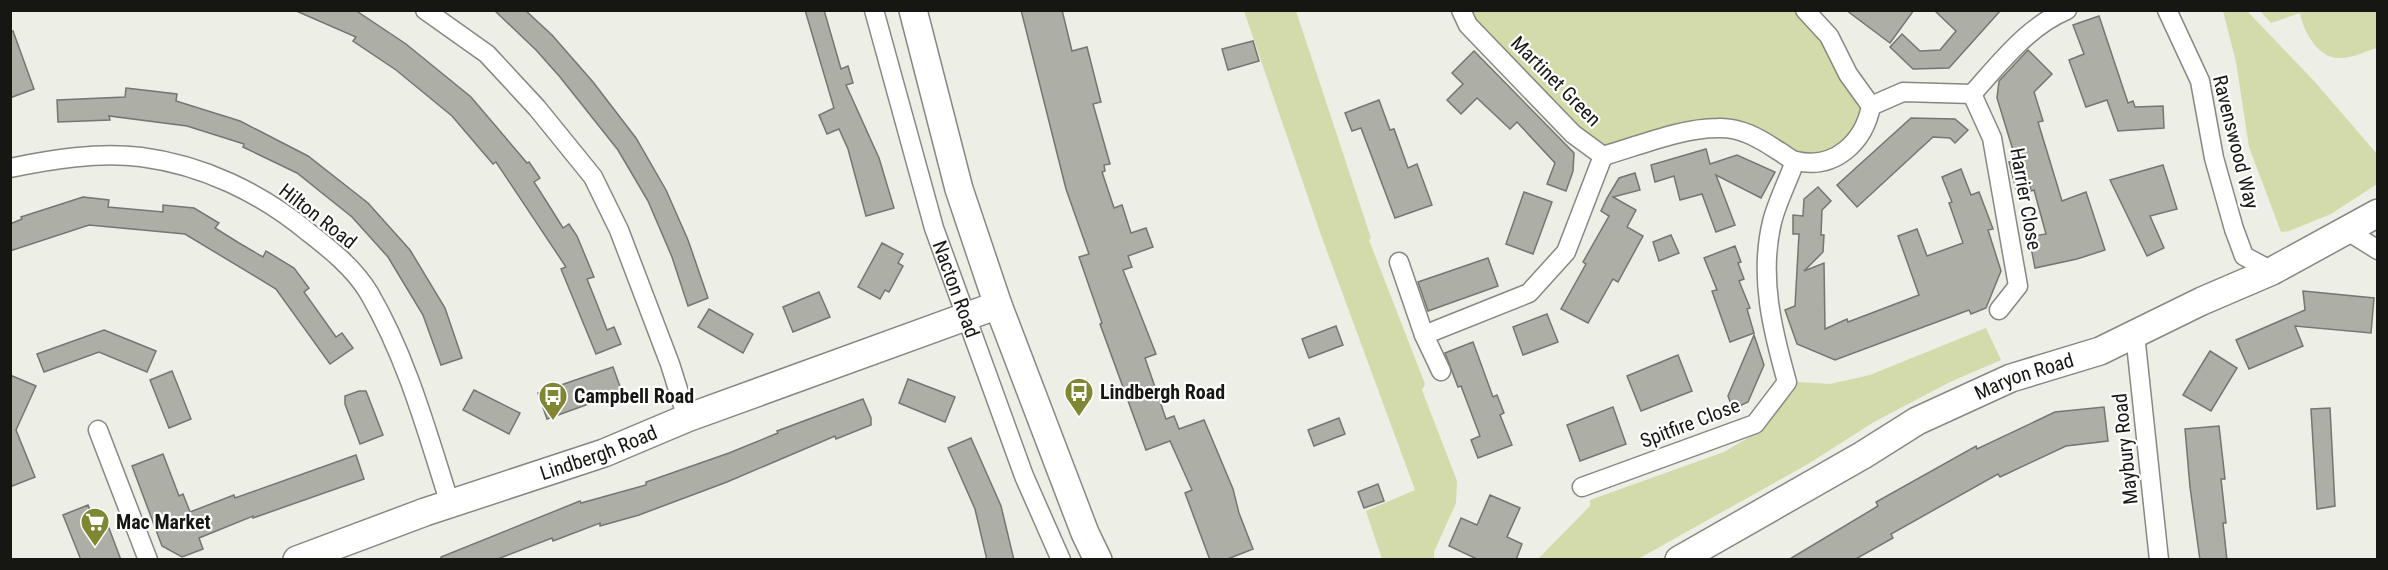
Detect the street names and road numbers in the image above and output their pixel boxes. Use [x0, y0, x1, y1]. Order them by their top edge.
street label: Martinet Green [1506, 31, 1606, 131]
street label: Ravenswood Way [2208, 73, 2264, 211]
street label: Harrier Close [2005, 146, 2047, 252]
street label: Hilton Road [274, 178, 362, 254]
street label: Nacton Road [928, 237, 985, 341]
street label: Maryon Road [1971, 348, 2077, 405]
street label: Maybury Road [2107, 392, 2143, 506]
street label: Spitfire Close [1637, 393, 1743, 453]
street label: Lindbergh Road [537, 420, 661, 485]

